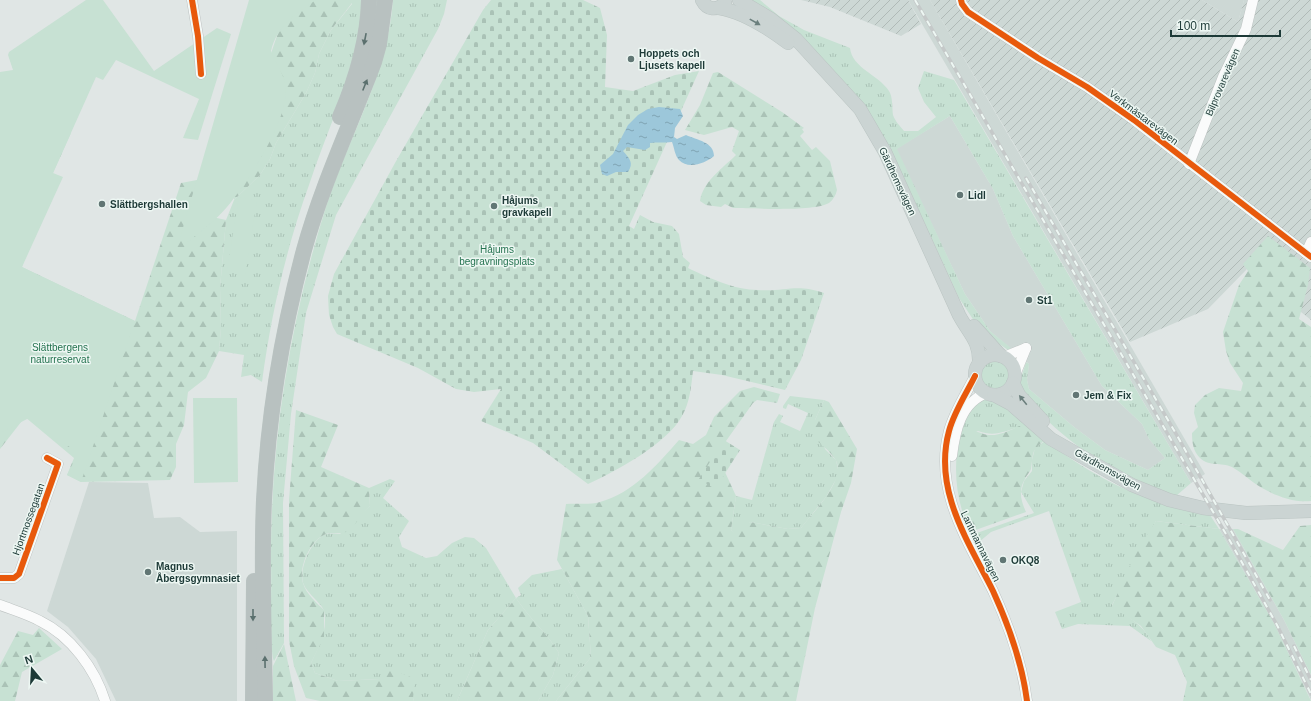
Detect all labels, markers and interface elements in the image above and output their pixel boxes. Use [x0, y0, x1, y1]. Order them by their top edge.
scale bar [1171, 12, 1280, 38]
one-way arrow [749, 18, 761, 25]
text: 100 m [1177, 19, 1210, 33]
one-way arrow [362, 33, 368, 45]
street label: Bilprovarevägen [1203, 47, 1242, 118]
place label: Hoppets och Ljusets kapell [639, 48, 705, 71]
marker: Hoppets och Ljusets kapell [626, 54, 636, 64]
one-way arrow [362, 79, 368, 90]
street label: Verkmästarevägen [1107, 88, 1180, 147]
street label: Gärdhemsvägen [877, 145, 918, 217]
marker: Lidl [955, 190, 965, 200]
place label: Lidl [968, 190, 986, 201]
place label: Håjums gravkapell [502, 195, 552, 218]
marker: Slättbergshallen [97, 199, 107, 209]
place label: Slättbergshallen [110, 199, 188, 210]
marker: Håjums gravkapell [489, 201, 499, 211]
park label: Håjums begravningsplats [459, 244, 535, 267]
marker: St1 [1024, 295, 1034, 305]
place label: St1 [1037, 295, 1053, 306]
park label: Slättbergens naturreservat [31, 342, 90, 365]
marker: Jem & Fix [1071, 390, 1081, 400]
place label: Jem & Fix [1084, 390, 1132, 401]
one-way arrow [1019, 394, 1027, 405]
street label: Gärdhemsvägen [1073, 447, 1143, 492]
street label: Hjortmossegatan [10, 482, 47, 557]
street label: Lantmannavägen [959, 509, 1002, 583]
marker: OKQ8 [998, 555, 1008, 565]
place label: OKQ8 [1011, 555, 1040, 566]
place label: Magnus Åbergsgymnasiet [156, 561, 241, 584]
marker: Magnus Åbergsgymnasiet [143, 567, 153, 577]
one-way arrow [250, 609, 256, 622]
north arrow [12, 649, 52, 689]
text: N [23, 653, 35, 666]
one-way arrow [262, 655, 268, 668]

